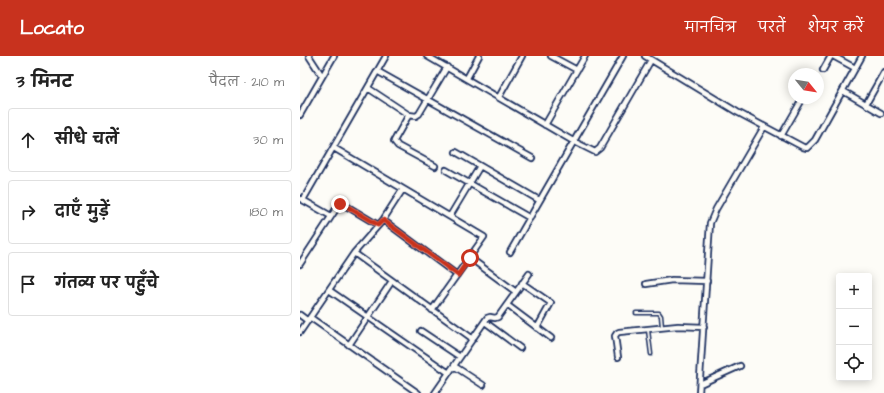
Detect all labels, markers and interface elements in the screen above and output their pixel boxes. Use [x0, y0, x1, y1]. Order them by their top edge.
text: Locato [20, 15, 84, 42]
text: मानचित्र [685, 18, 736, 38]
text: परतें [758, 18, 786, 38]
text: शेयर करें [808, 18, 864, 38]
north arrow [788, 68, 824, 104]
text: 3 मिनट [16, 70, 73, 94]
text: पैदल · 210 m [209, 73, 284, 91]
icon: ahead [17, 129, 39, 151]
text: सीधे चलें [55, 129, 119, 150]
text: 30 m [253, 131, 283, 149]
route end [331, 195, 349, 213]
icon: right [17, 201, 39, 223]
text: दाएँ मुड़ें [55, 201, 109, 222]
text: 180 m [249, 203, 283, 221]
route start [461, 249, 479, 267]
icon: arrive [17, 273, 39, 295]
text: गंतव्य पर पहुँचे [55, 273, 158, 294]
map controls [836, 273, 872, 381]
button: + [836, 273, 872, 309]
button: − [836, 309, 872, 345]
button: locate [836, 345, 872, 381]

